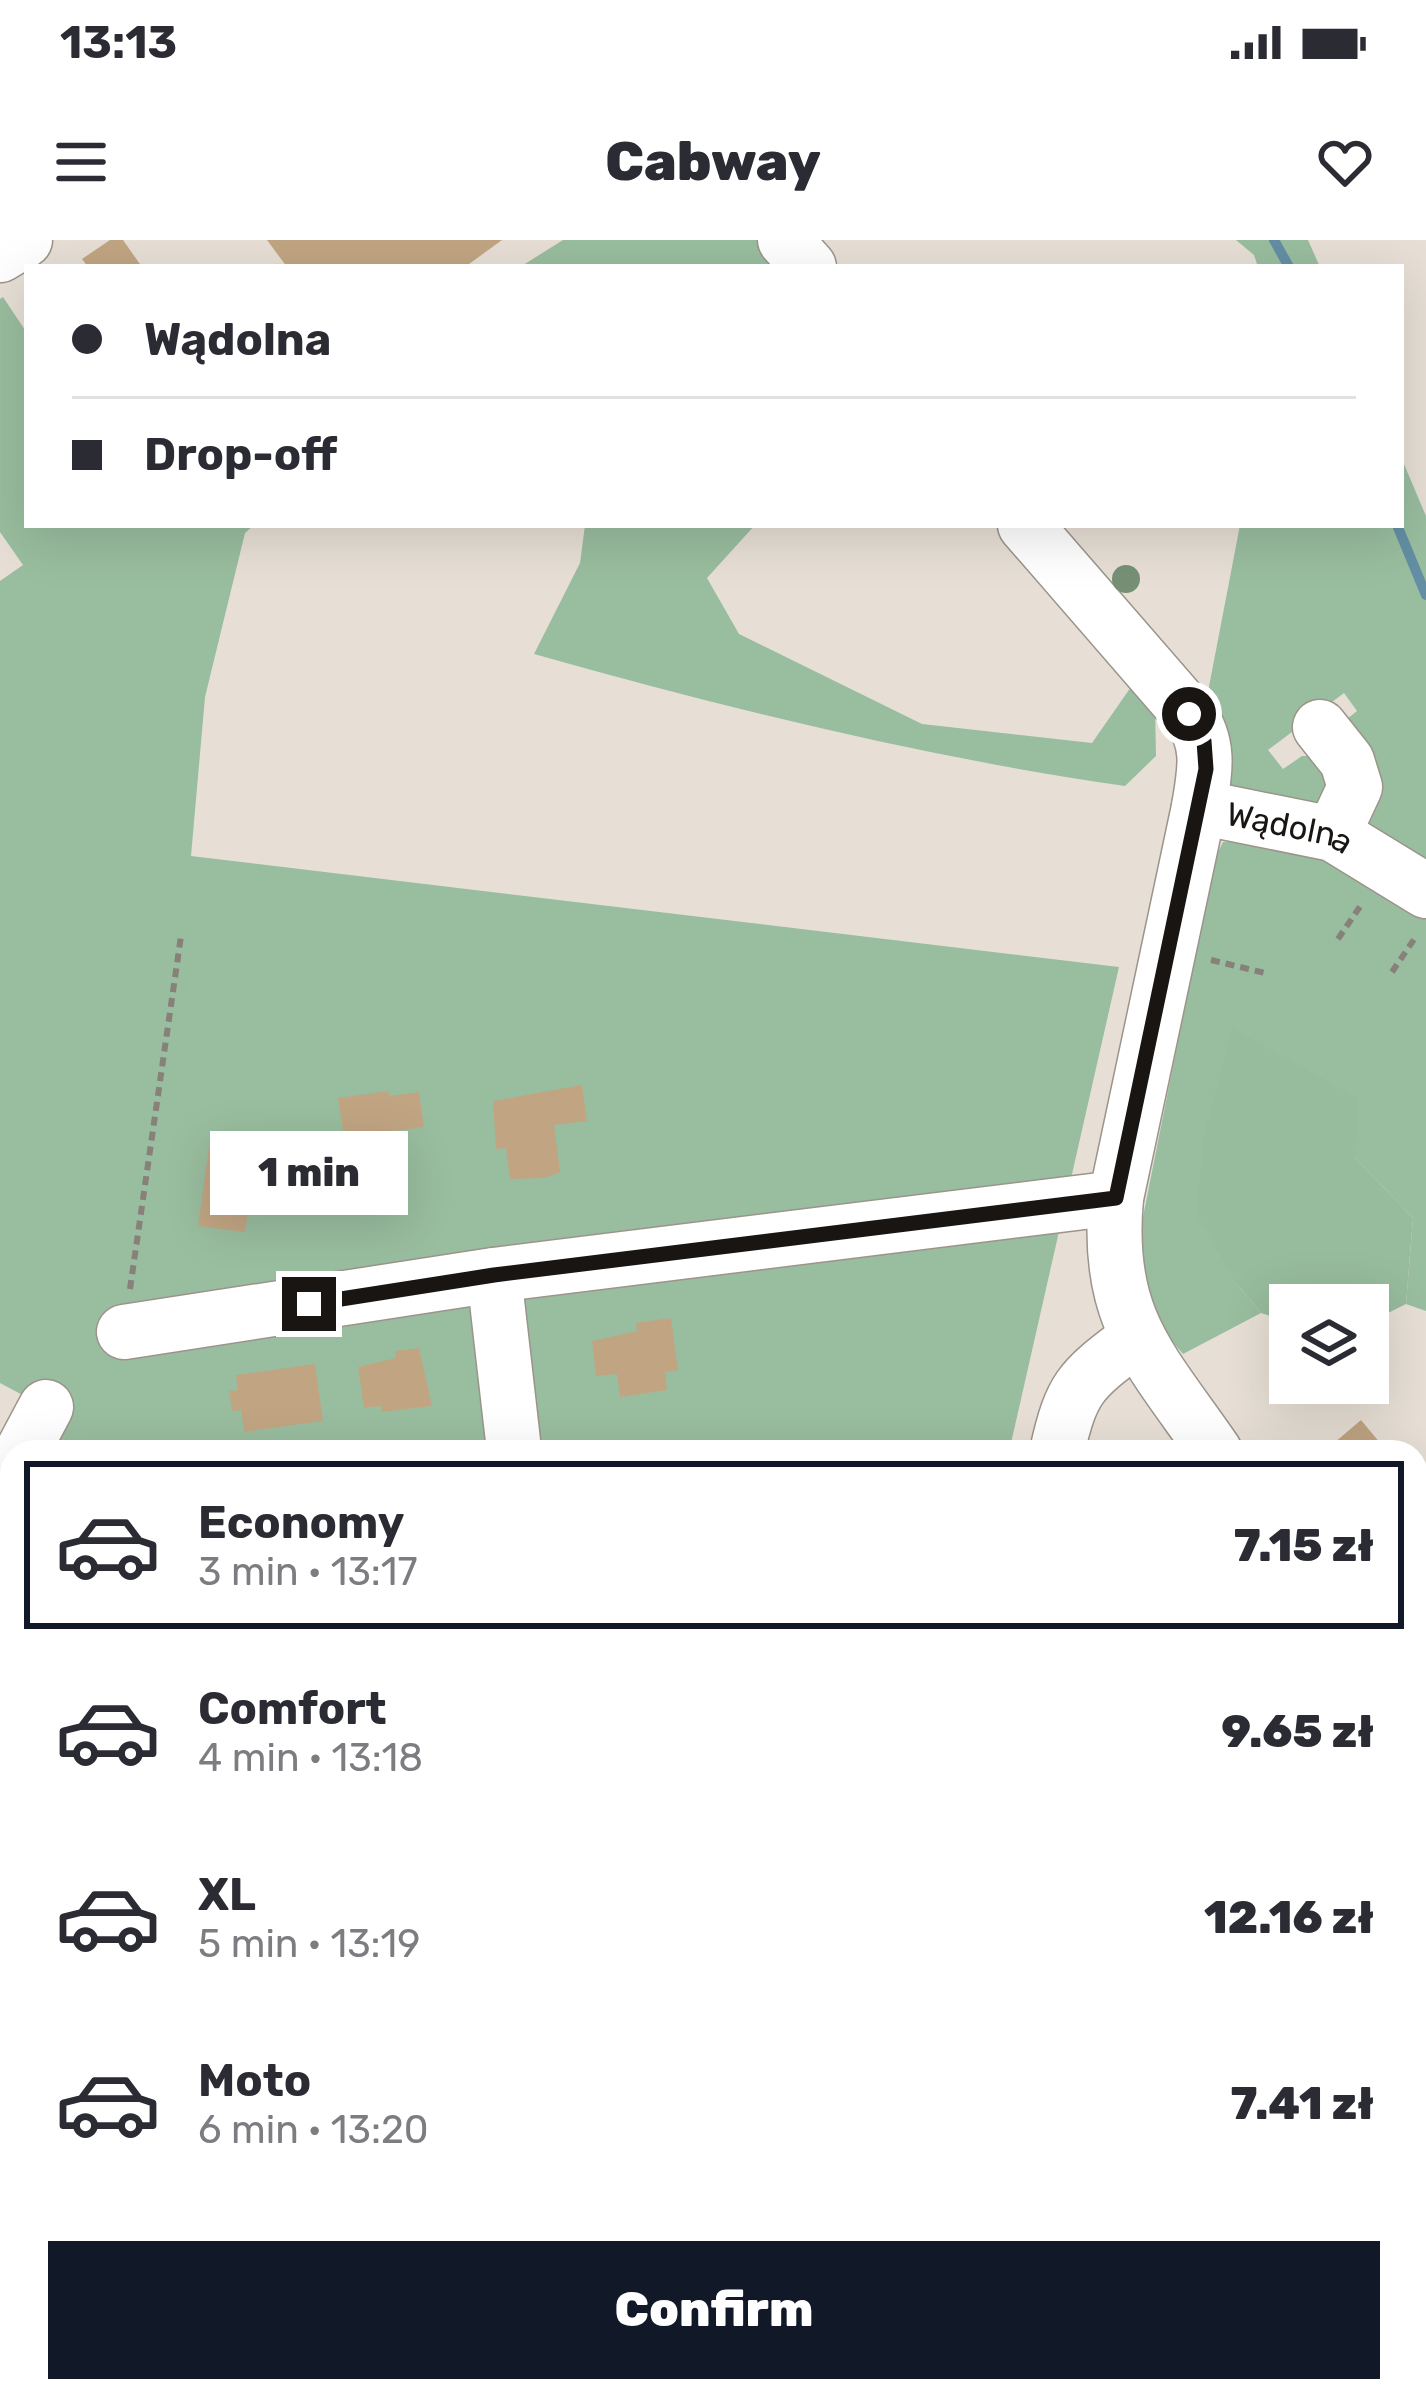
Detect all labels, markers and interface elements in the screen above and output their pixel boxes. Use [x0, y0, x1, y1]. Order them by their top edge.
text: 13:13 [60, 16, 177, 69]
icon: menu [48, 129, 114, 195]
icon: heart [1312, 129, 1378, 195]
text: Cabway [605, 130, 821, 194]
text: Wądolna [144, 313, 331, 366]
text: Drop-off [144, 428, 337, 481]
route start [1162, 687, 1216, 741]
street label: Wądolna [1223, 794, 1361, 862]
callout: 1 min [210, 1130, 408, 1214]
text: 1 min [258, 1150, 360, 1196]
route end [282, 1277, 336, 1331]
map controls [1269, 1284, 1389, 1404]
button: layers [1269, 1284, 1389, 1404]
icon: car [54, 1491, 162, 1599]
text: Economy [198, 1496, 404, 1549]
text: 7.15 zł [1234, 1519, 1374, 1572]
text: 3 min · 13:17 [198, 1549, 418, 1595]
icon: car [54, 1677, 162, 1785]
text: Comfort [198, 1682, 387, 1735]
text: 9.65 zł [1221, 1705, 1374, 1758]
text: 4 min · 13:18 [198, 1735, 423, 1781]
icon: car [54, 1863, 162, 1971]
text: XL [198, 1868, 256, 1921]
text: 12.16 zł [1204, 1891, 1374, 1944]
text: 5 min · 13:19 [198, 1921, 420, 1967]
icon: car [54, 2049, 162, 2157]
text: Moto [198, 2054, 311, 2107]
text: 7.41 zł [1230, 2077, 1374, 2130]
text: 6 min · 13:20 [198, 2107, 429, 2153]
button: Confirm [48, 2241, 1380, 2379]

